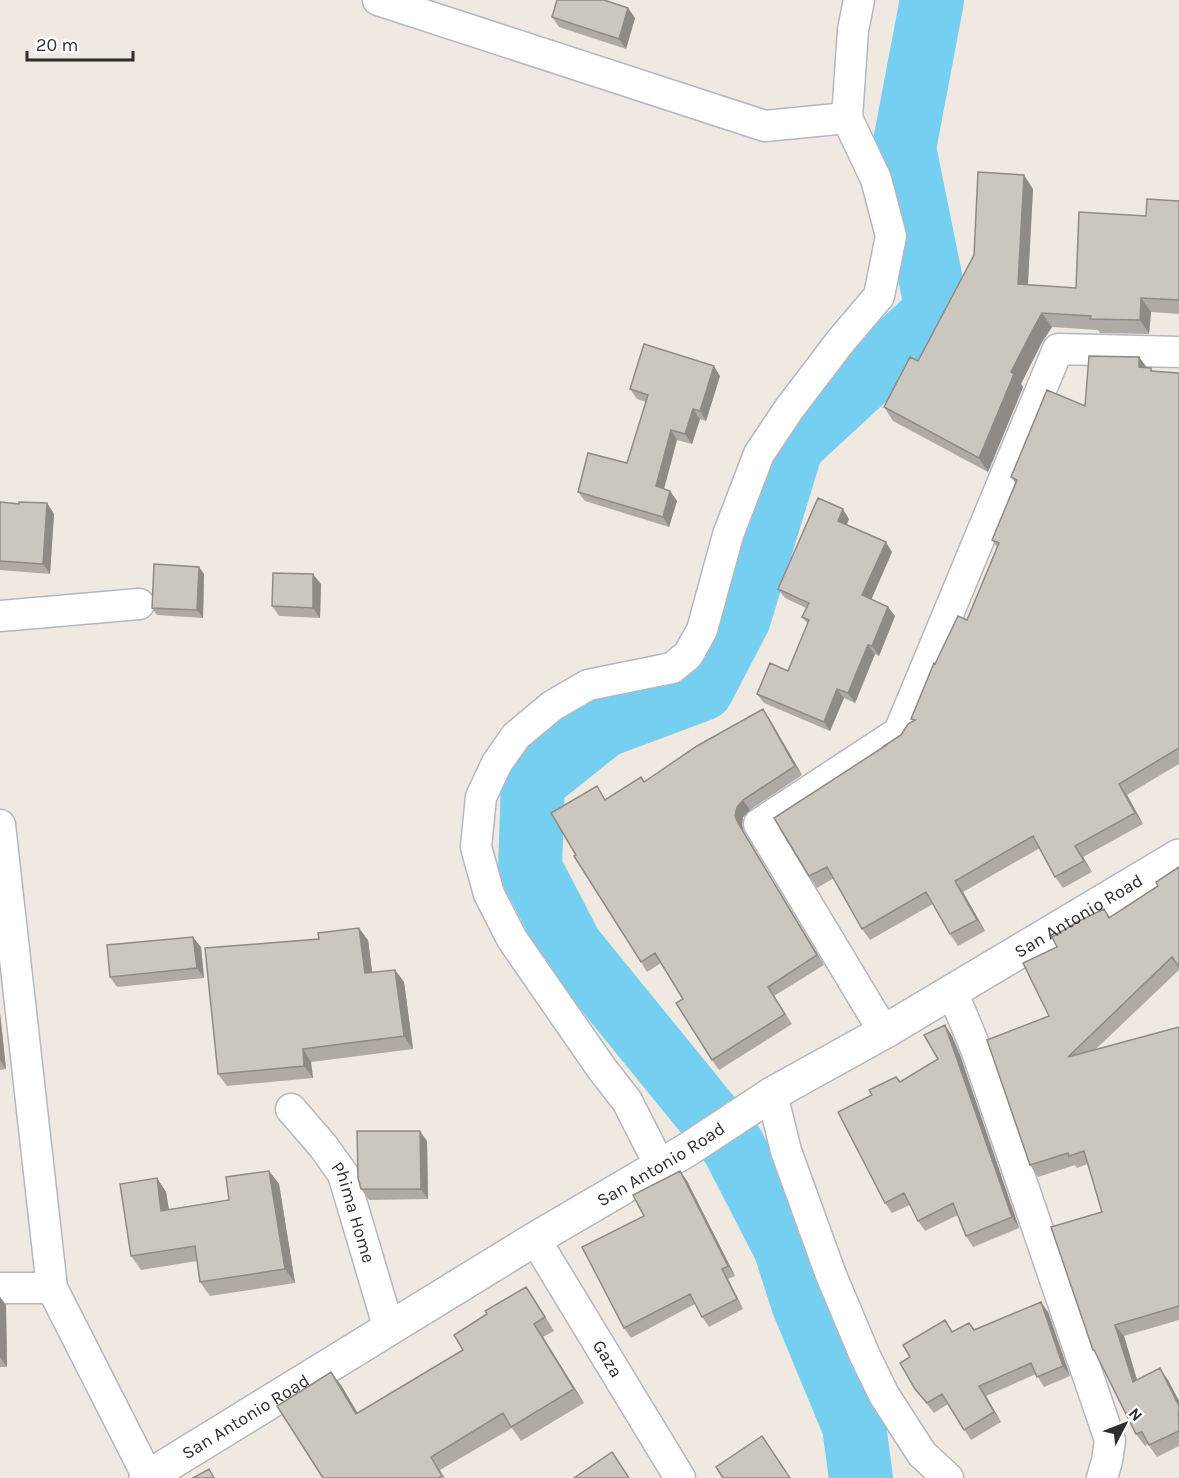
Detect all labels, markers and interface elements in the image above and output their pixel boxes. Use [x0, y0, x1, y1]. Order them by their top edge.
scale bar [27, 24, 134, 62]
text: 20 m [36, 34, 78, 56]
street label: San Antonio Road [1010, 869, 1147, 963]
street label: San Antonio Road [593, 1117, 729, 1211]
street label: Phima Home [327, 1157, 380, 1266]
street label: Gaza [588, 1336, 627, 1381]
street label: San Antonio Road [178, 1369, 313, 1464]
north arrow [1095, 1394, 1155, 1454]
text: N [1125, 1404, 1147, 1425]

